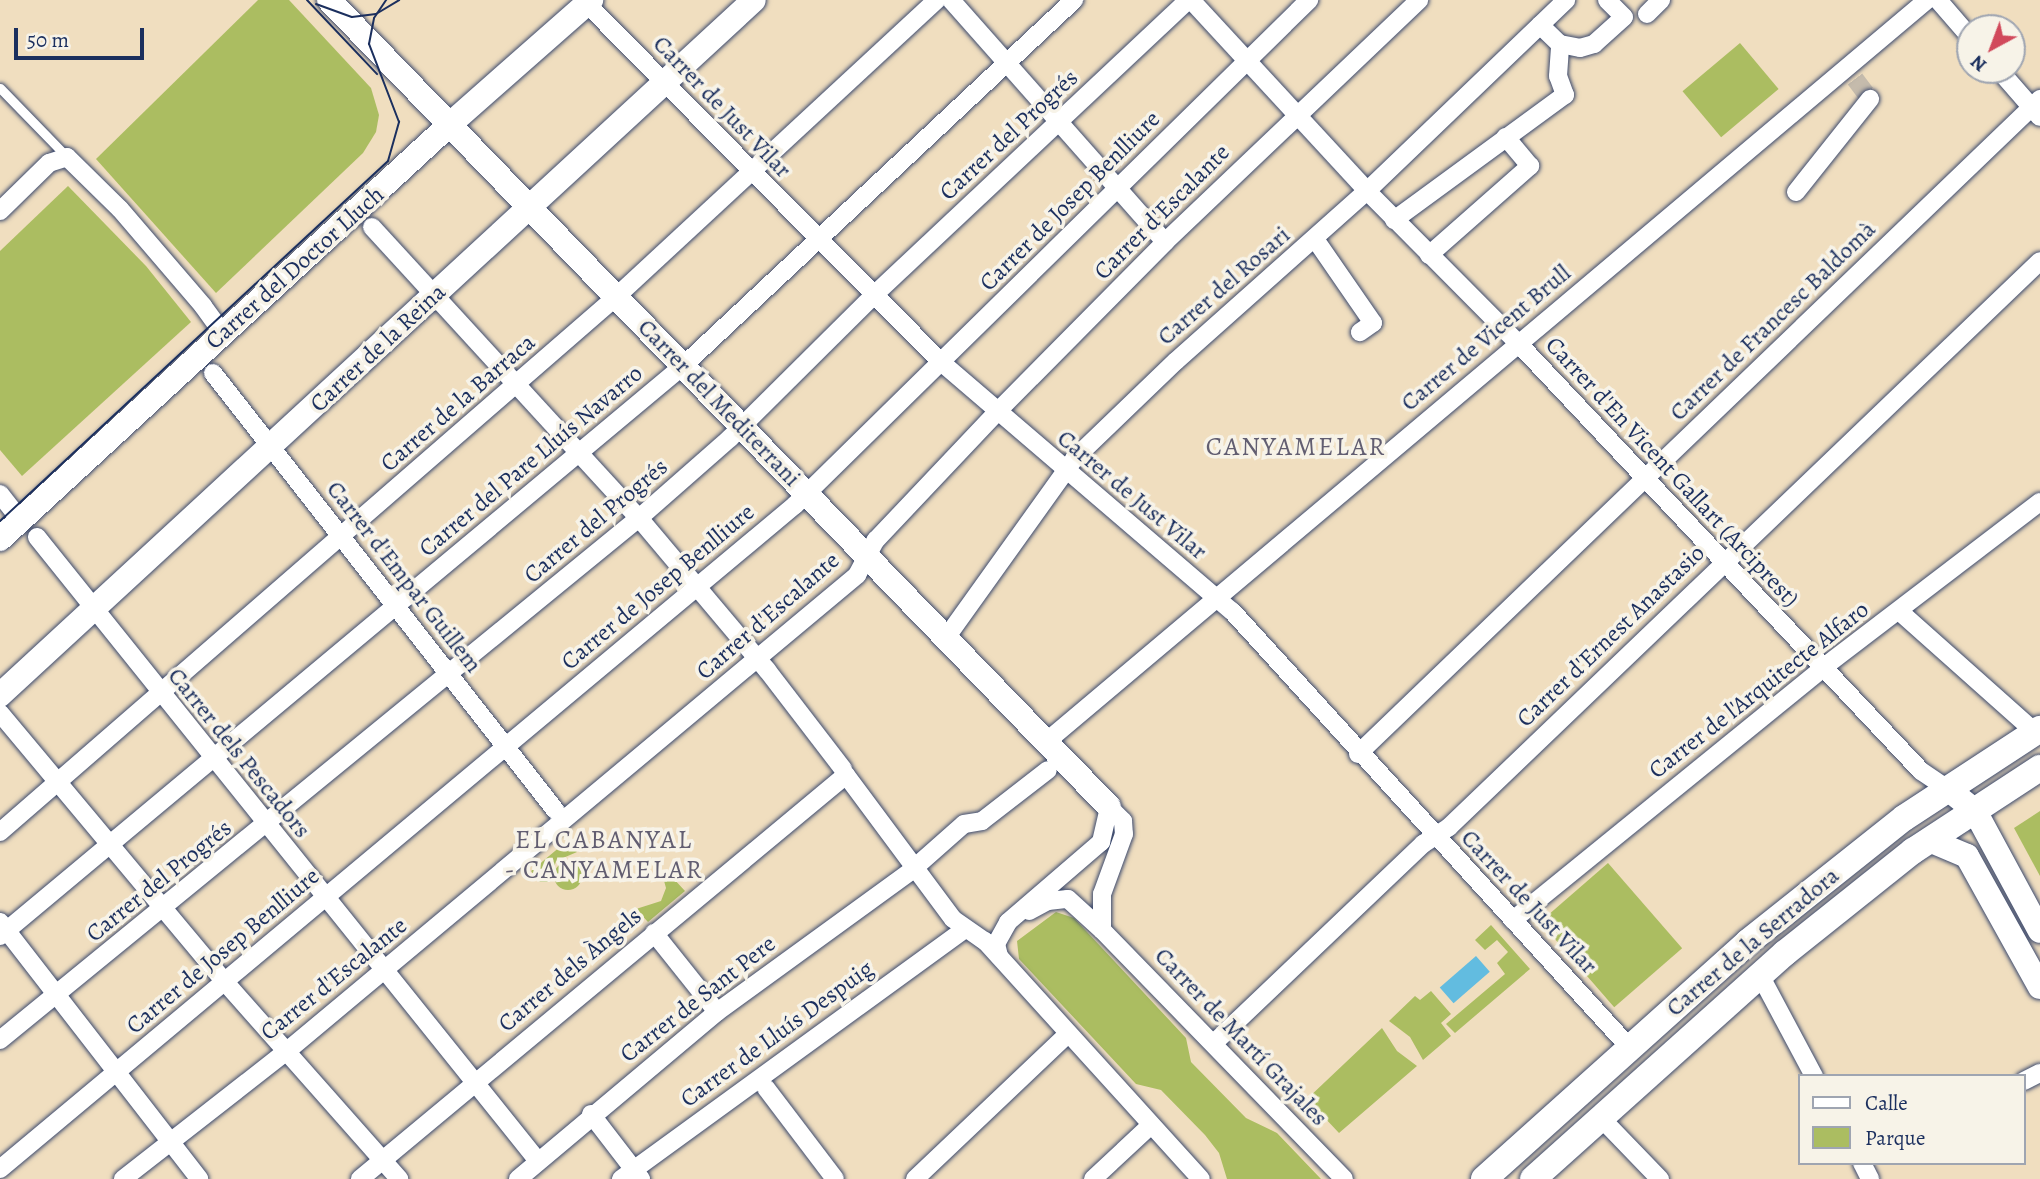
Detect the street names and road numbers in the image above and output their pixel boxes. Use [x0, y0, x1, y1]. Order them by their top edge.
street label: Carrer de Just Vilar [647, 30, 797, 184]
street label: Carrer del Progrés [934, 64, 1084, 206]
street label: Carrer de Josep Benlliure [974, 105, 1166, 297]
street label: Carrer d'Escalante [1088, 138, 1236, 286]
street label: Carrer del Doctor Lluch [200, 180, 390, 356]
street label: Carrer de Francesc Baldomà [1664, 215, 1882, 427]
street label: Carrer del Rosari [1152, 221, 1296, 351]
street label: Carrer de Vicent Brull [1395, 259, 1577, 417]
street label: Carrer de la Reina [304, 278, 452, 418]
street label: Carrer del Mediterrani [632, 313, 806, 493]
street label: Carrer de la Barraca [375, 328, 541, 478]
street label: Carrer d'En Vicent Gallart (Arciprest) [1539, 331, 1805, 613]
street label: Carrer del Pare Lluís Navarro [413, 359, 649, 563]
street label: Carrer de Just Vilar [1051, 424, 1213, 566]
street label: Carrer del Progrés [518, 453, 674, 589]
street label: Carrer d'Empar Guillem [320, 476, 488, 678]
street label: Carrer de Josep Benlliure [556, 498, 760, 676]
street label: Carrer d'Ernest Anastasio [1511, 539, 1711, 733]
street label: Carrer d'Escalante [691, 546, 845, 686]
street label: Carrer de l'Arquitecte Alfaro [1643, 595, 1875, 785]
street label: Carrer dels Pescadors [162, 662, 316, 844]
street label: Carrer del Progrés [81, 814, 237, 948]
street label: Carrer de Just Vilar [1455, 824, 1603, 980]
street label: Carrer de la Serradora [1661, 861, 1845, 1023]
street label: Carrer de Josep Benlliure [121, 862, 325, 1040]
street label: Carrer dels Àngels [493, 902, 647, 1038]
street label: Carrer d'Escalante [255, 911, 413, 1047]
street label: Carrer de Sant Pere [615, 929, 781, 1069]
street label: Carrer de Martí Grajales [1149, 942, 1333, 1132]
street label: Carrer de Lluís Despuig [675, 954, 879, 1114]

